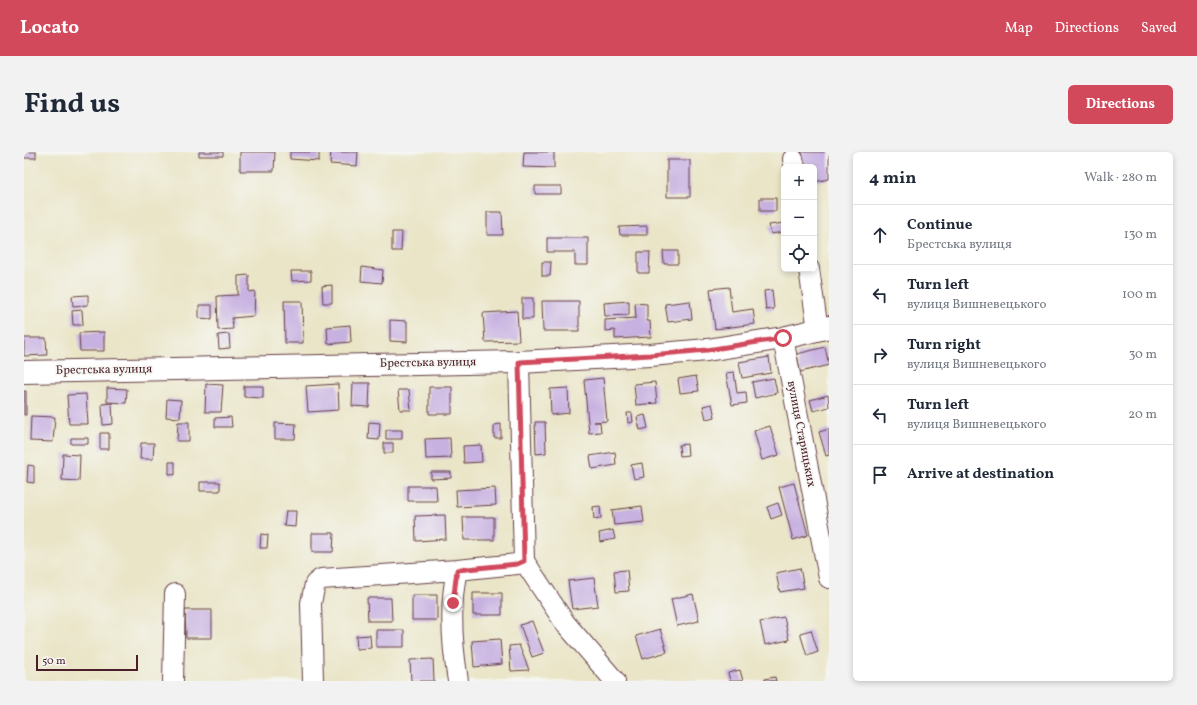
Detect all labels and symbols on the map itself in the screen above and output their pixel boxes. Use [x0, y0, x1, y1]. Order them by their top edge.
route start [774, 329, 792, 347]
street label: Брестська вулиця [380, 354, 476, 372]
street label: Брестська вулиця [56, 361, 152, 379]
street label: вулиця Старицьких [783, 379, 819, 489]
route end [444, 594, 462, 612]
scale bar [36, 653, 138, 672]

